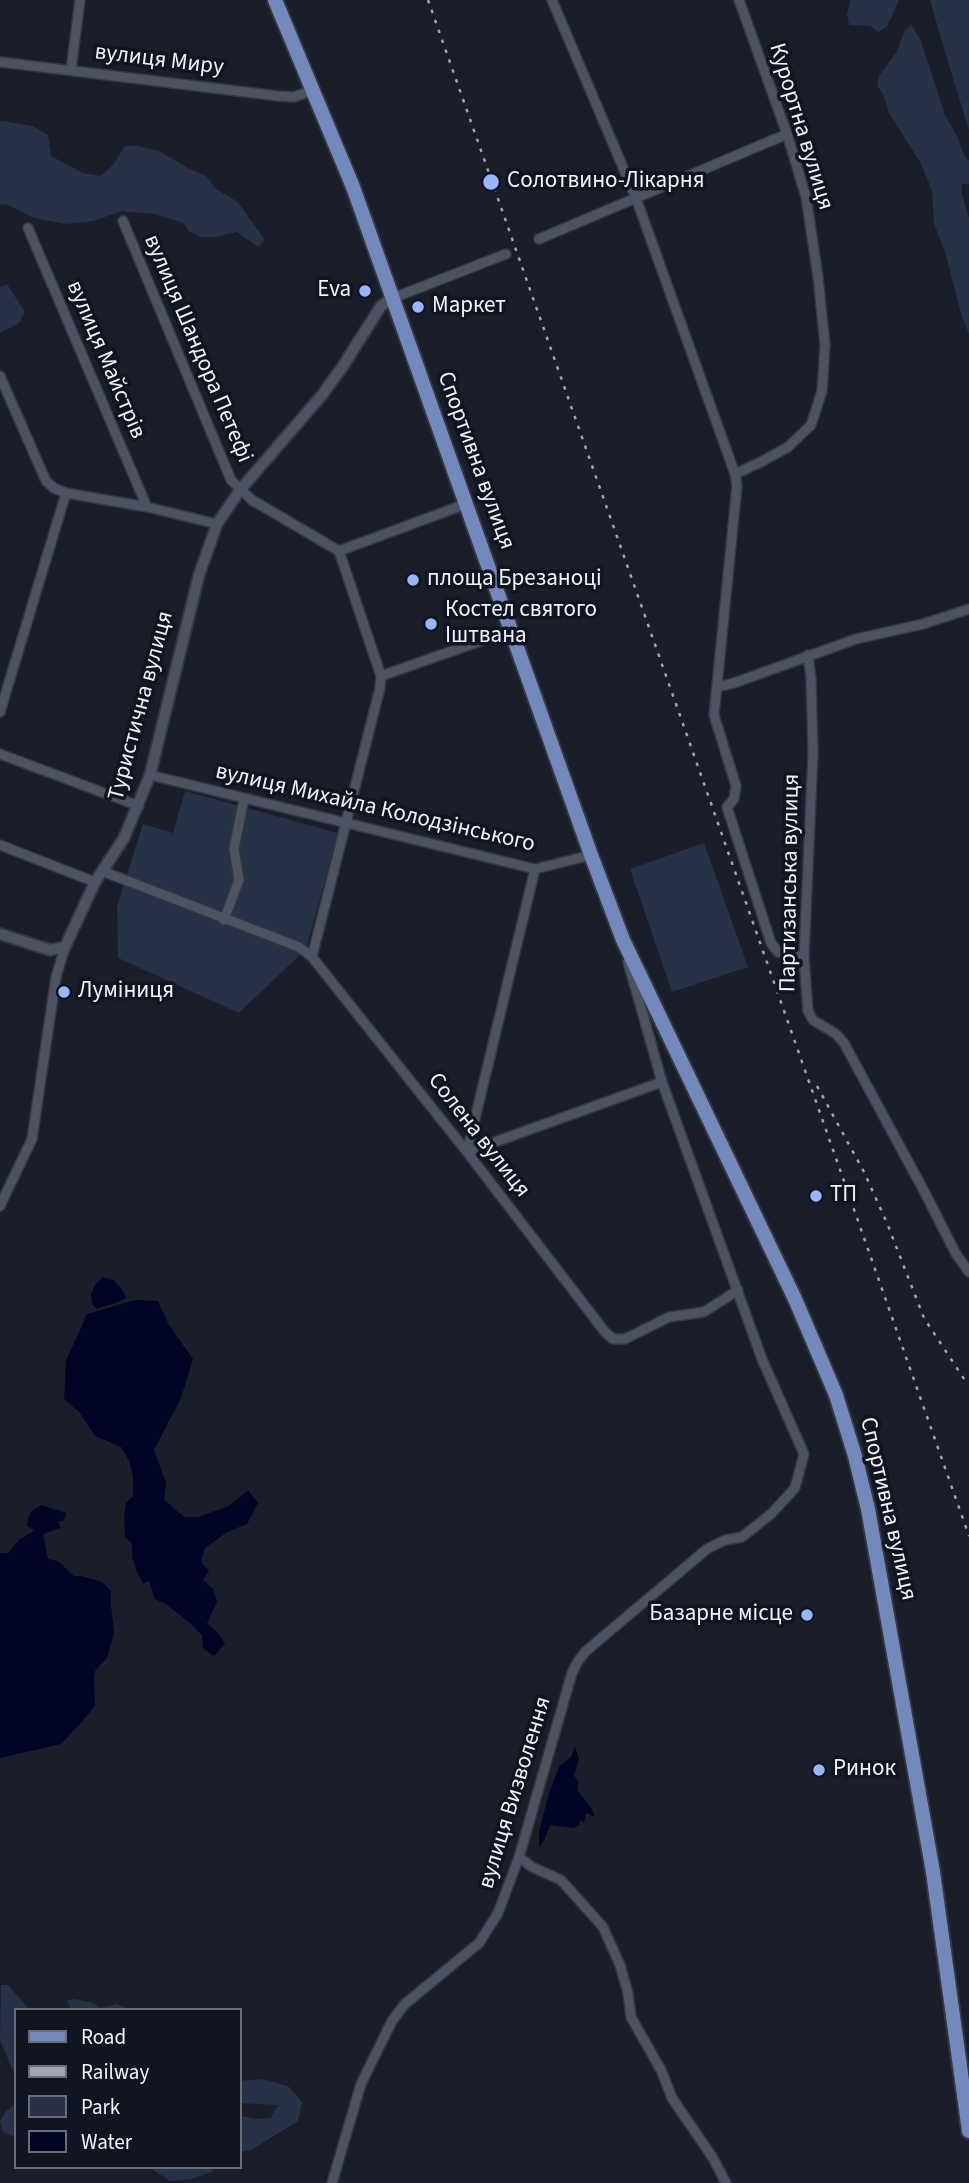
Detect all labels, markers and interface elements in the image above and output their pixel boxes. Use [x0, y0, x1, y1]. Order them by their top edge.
street label: вулиця Миру [93, 39, 225, 83]
street label: Курортна вулиця [762, 40, 838, 214]
place label: Солотвино-Лікарня [507, 168, 705, 196]
marker: Солотвино-Лікарня [481, 172, 501, 192]
street label: вулиця Шандора Петефі [136, 231, 258, 467]
street label: вулиця Майстрів [59, 277, 151, 443]
place label: Eva [317, 277, 351, 305]
marker: Eva [357, 283, 373, 299]
place label: Маркет [432, 293, 506, 321]
marker: Маркет [410, 299, 426, 315]
street label: Спортивна вулиця [430, 368, 520, 554]
place label: площа Брезаноці [427, 566, 602, 594]
marker: площа Брезаноці [405, 572, 421, 588]
place label: Костел святого Іштвана [445, 597, 597, 651]
street label: Туристична вулиця [103, 608, 181, 804]
marker: Костел святого Іштвана [423, 616, 439, 632]
street label: вулиця Михайла Колодзінського [212, 759, 538, 859]
street label: Партизанська вулиця [775, 773, 807, 993]
place label: Луміниця [78, 978, 174, 1006]
marker: Луміниця [56, 984, 72, 1000]
street label: Солена вулиця [421, 1068, 535, 1204]
place label: ТП [830, 1182, 857, 1210]
marker: ТП [808, 1188, 824, 1204]
street label: Спортивна вулиця [853, 1415, 921, 1603]
place label: Базарне місце [649, 1601, 793, 1629]
marker: Базарне місце [799, 1607, 815, 1623]
street label: вулиця Визволення [474, 1694, 558, 1892]
place label: Ринок [833, 1756, 896, 1784]
marker: Ринок [811, 1762, 827, 1778]
legend [14, 2008, 242, 2169]
text: Road [81, 2022, 126, 2052]
text: Railway [81, 2057, 149, 2087]
text: Park [81, 2092, 120, 2122]
text: Water [81, 2127, 132, 2157]

